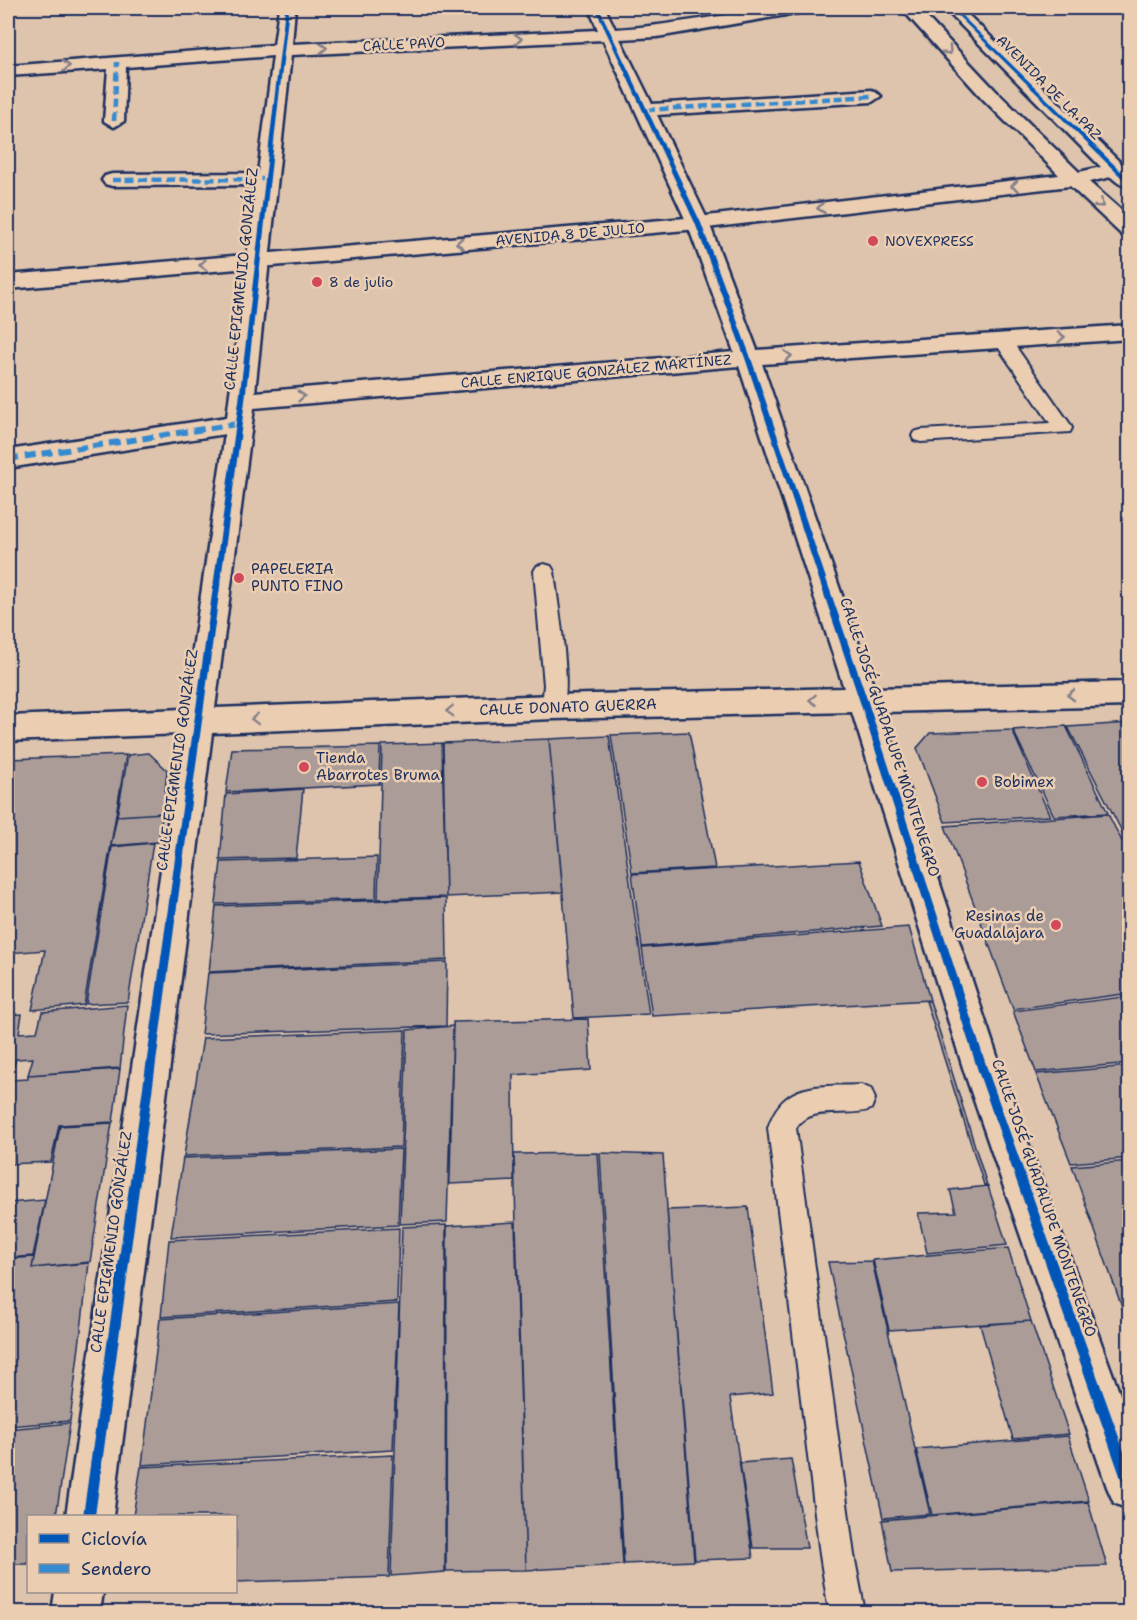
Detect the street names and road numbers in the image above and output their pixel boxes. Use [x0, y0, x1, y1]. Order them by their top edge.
street label: AVENIDA DE LA PAZ [993, 31, 1106, 144]
street label: CALLE PAVO [362, 33, 446, 55]
street label: CALLE EPIGMENIO GONZÁLEZ [218, 167, 263, 391]
street label: AVENIDA 8 DE JULIO [494, 218, 646, 250]
street label: CALLE ENRIQUE GONZÁLEZ MARTÍNEZ [460, 350, 732, 392]
street label: CALLE JOSÉ GUADALUPE MONTENEGRO [835, 594, 946, 879]
street label: CALLE EPIGMENIO GONZÁLEZ [151, 648, 202, 872]
street label: CALLE DONATO GUERRA [479, 694, 657, 720]
street label: CALLE JOSÉ GUADALUPE MONTENEGRO [987, 1056, 1102, 1340]
street label: CALLE EPIGMENIO GONZÁLEZ [85, 1130, 136, 1354]

